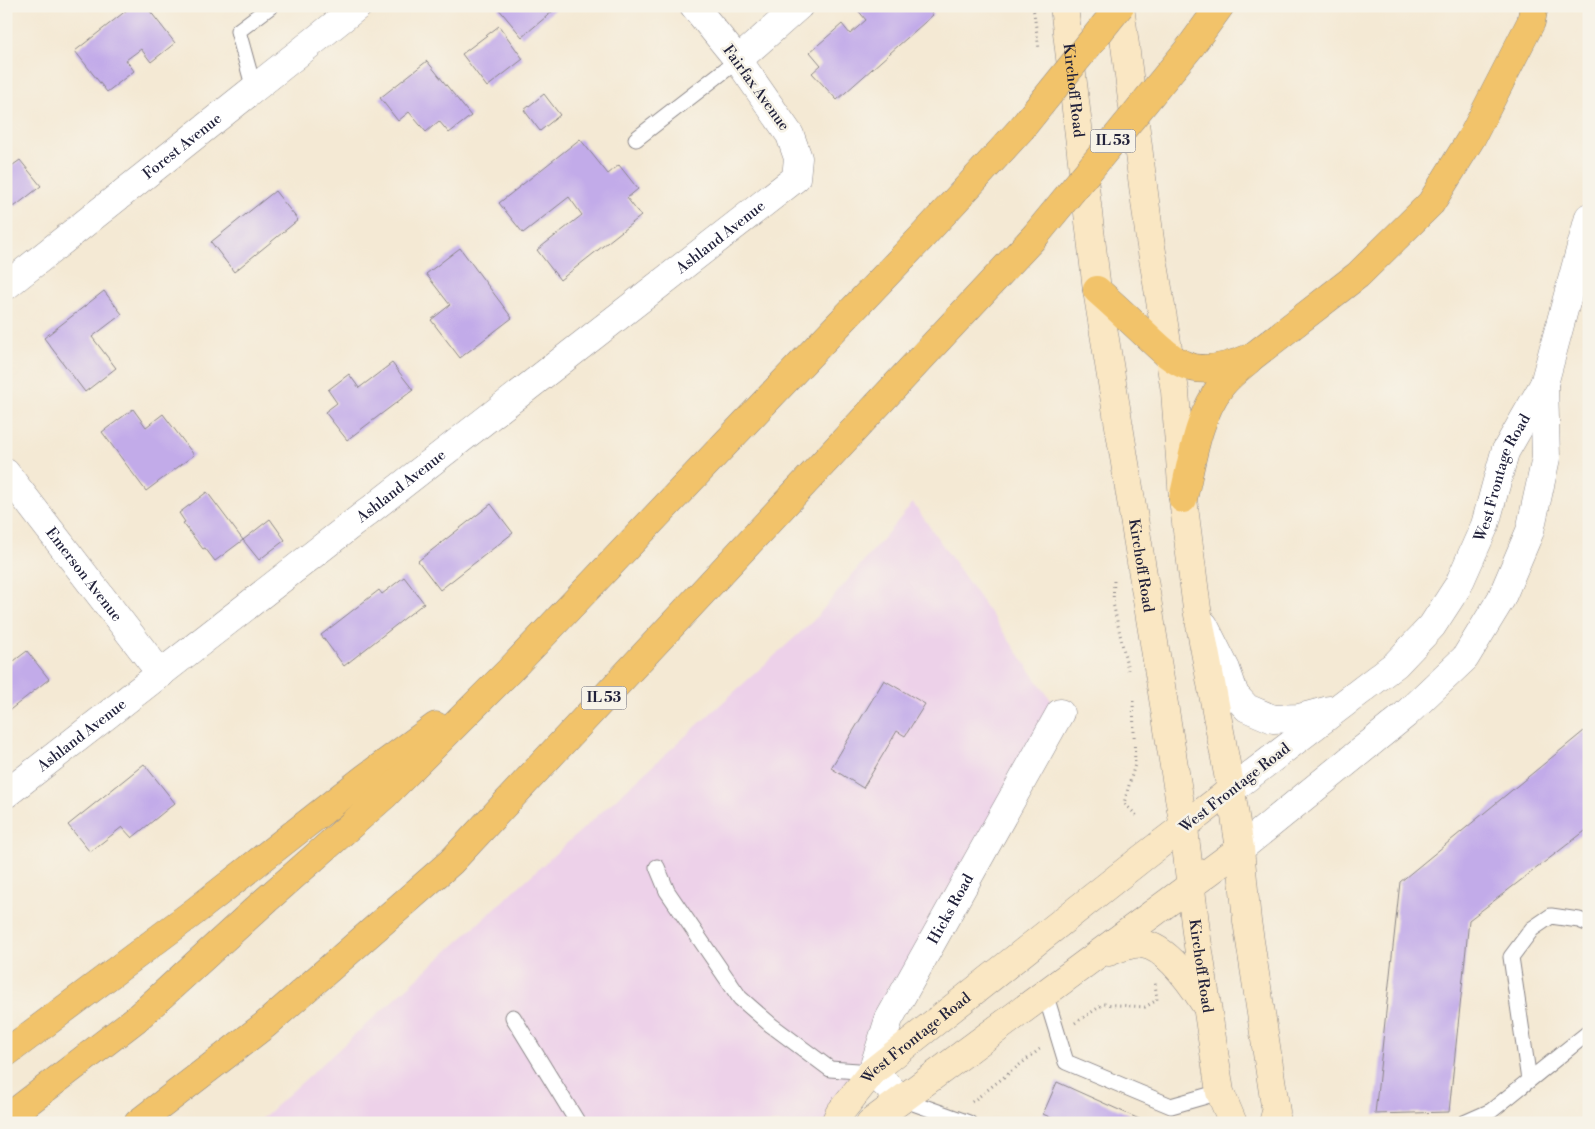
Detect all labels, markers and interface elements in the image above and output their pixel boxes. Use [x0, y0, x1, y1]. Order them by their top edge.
street label: Fairfax Avenue [719, 41, 793, 135]
street label: Kirchoff Road [1059, 42, 1089, 139]
street label: Forest Avenue [139, 109, 225, 183]
road number: IL 53 [1090, 130, 1136, 152]
street label: Ashland Avenue [671, 196, 769, 278]
street label: West Frontage Road [1469, 410, 1535, 545]
street label: Ashland Avenue [352, 445, 449, 527]
street label: Kirchoff Road [1125, 517, 1159, 614]
street label: Emerson Avenue [42, 523, 127, 625]
road number: IL 53 [582, 686, 626, 710]
street label: Ashland Avenue [33, 694, 130, 776]
street label: West Frontage Road [1175, 739, 1294, 838]
street label: Hicks Road [923, 870, 978, 947]
street label: Kirchoff Road [1185, 918, 1218, 1015]
street label: West Frontage Road [857, 988, 975, 1088]

